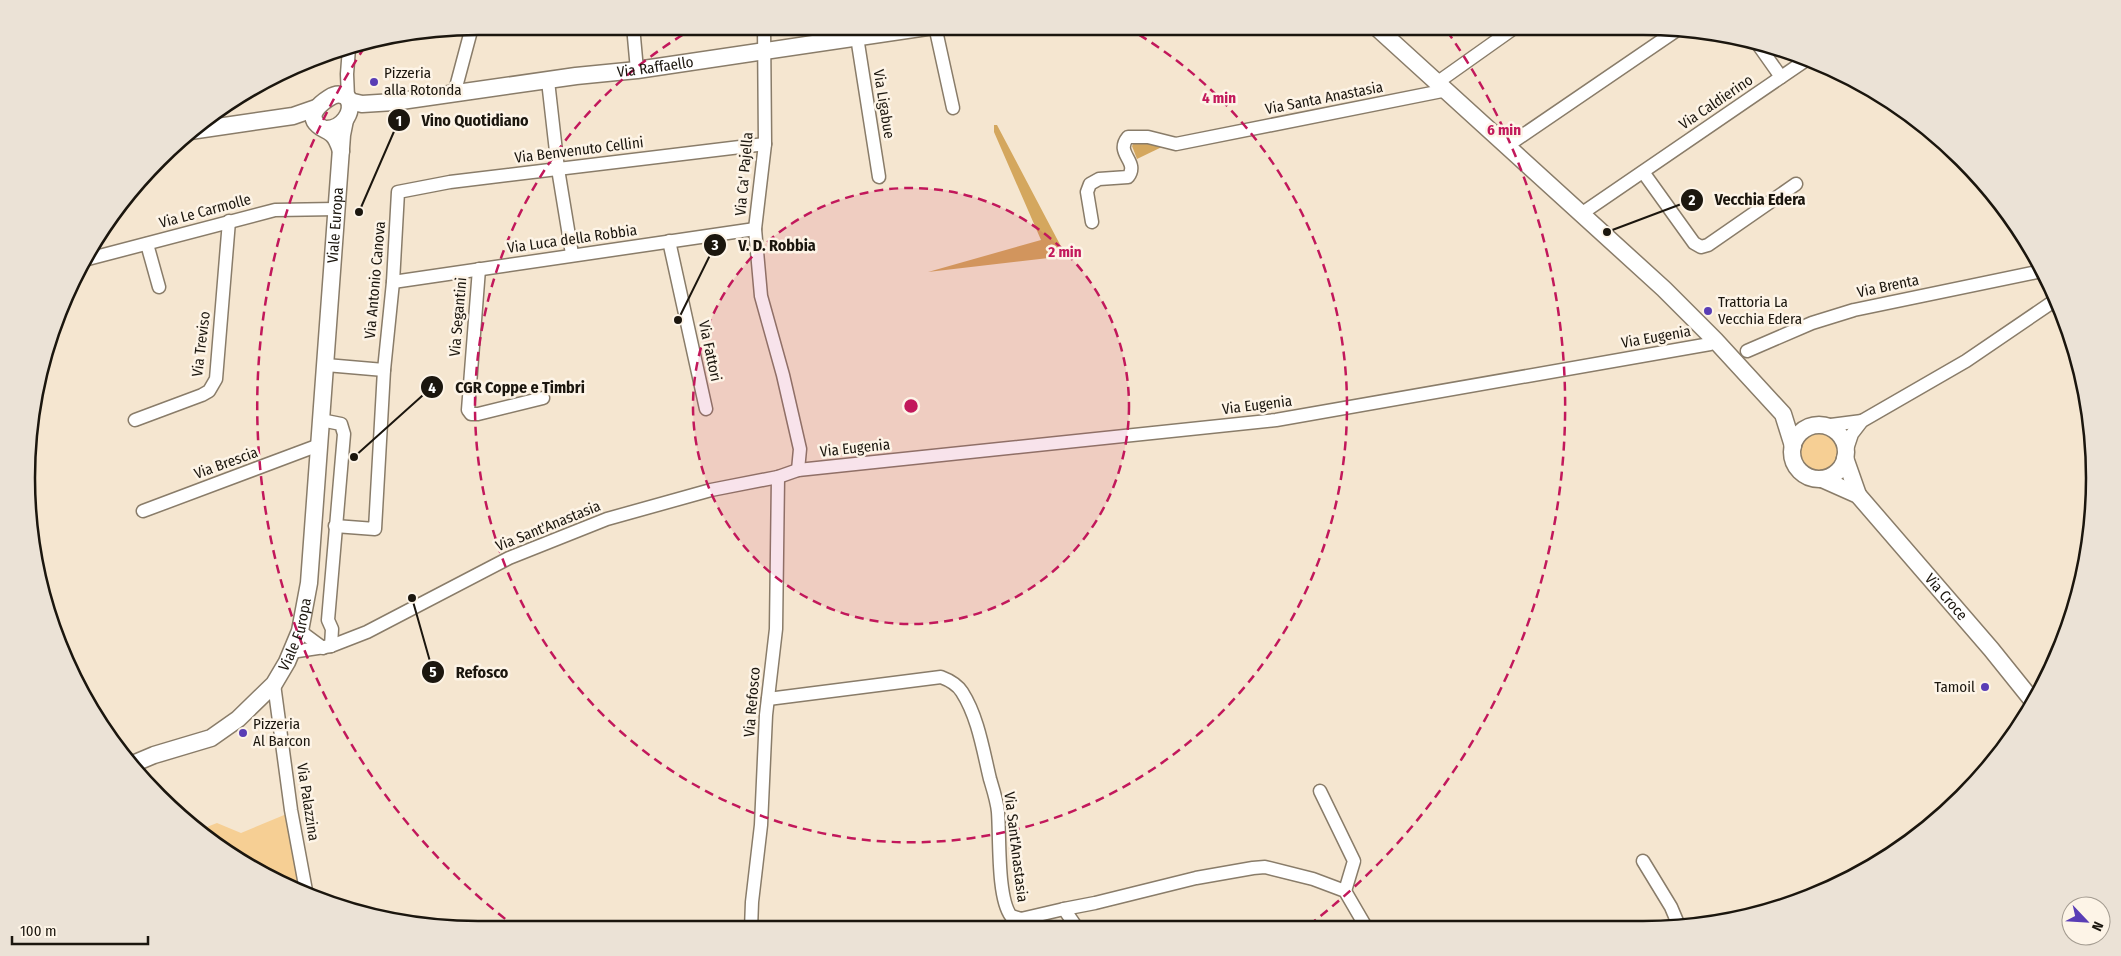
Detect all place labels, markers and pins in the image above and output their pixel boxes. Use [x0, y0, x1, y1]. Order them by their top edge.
place label: Pizzeria alla Rotonda [384, 64, 462, 99]
marker: Pizzeria alla Rotonda [368, 76, 380, 88]
callout: Vino Quotidiano [386, 105, 539, 136]
callout: Vecchia Edera [1679, 184, 1815, 215]
callout: V. D. Robbia [703, 229, 825, 260]
place label: Trattoria La Vecchia Edera [1718, 293, 1802, 328]
marker: Trattoria La Vecchia Edera [1702, 305, 1714, 317]
callout: CGR Coppe e Timbri [420, 372, 594, 403]
centre of rings [902, 397, 920, 415]
callout: Refosco [420, 657, 518, 688]
place label: Tamoil [1934, 678, 1975, 696]
marker: Tamoil [1979, 681, 1991, 693]
place label: Pizzeria Al Barcon [253, 715, 311, 750]
marker: Pizzeria Al Barcon [237, 727, 249, 739]

